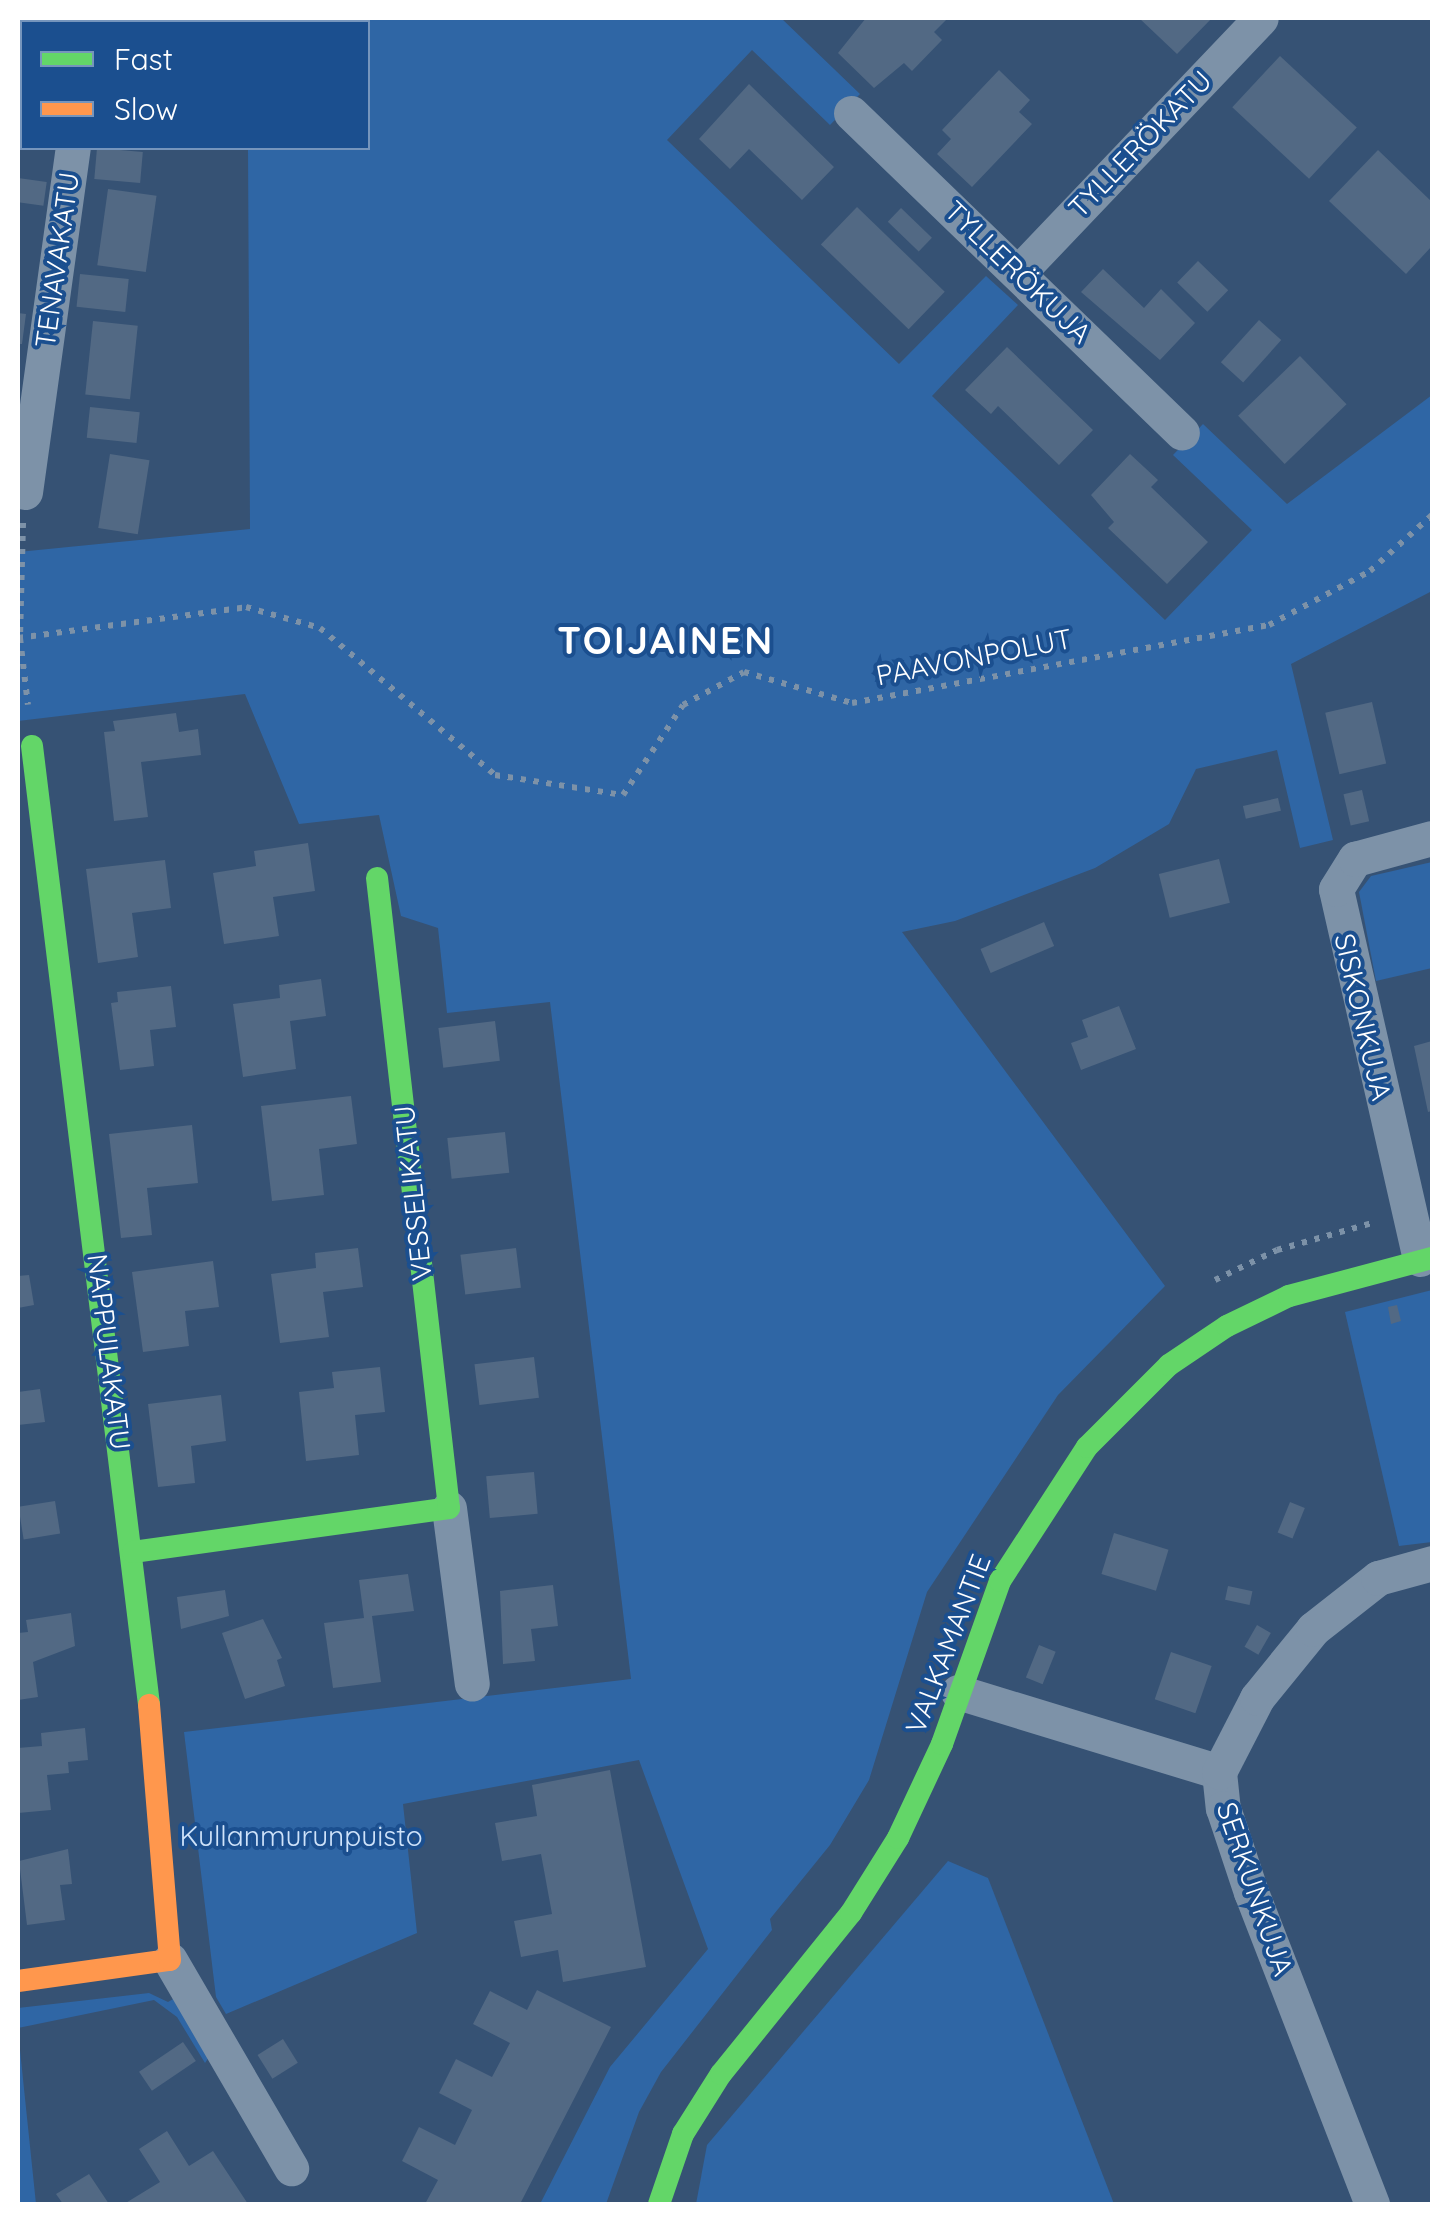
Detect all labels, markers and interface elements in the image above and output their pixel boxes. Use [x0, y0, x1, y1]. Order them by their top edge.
legend [20, 20, 370, 150]
text: Fast [114, 40, 173, 78]
street label: TYLLERÖKATU [1061, 64, 1219, 224]
text: Slow [114, 90, 178, 128]
street label: TENAVAKATU [28, 170, 86, 350]
street label: TYLLERÖKUJA [938, 194, 1098, 350]
district label: TOIJAINEN [557, 618, 775, 664]
street label: PAAVONPOLUT [873, 622, 1075, 692]
street label: SISKONKUJA [1327, 930, 1399, 1104]
street label: VESSELIKATU [387, 1104, 439, 1282]
street label: NAPPULAKATU [80, 1252, 138, 1452]
street label: VALKAMANTIE [898, 1550, 998, 1738]
street label: SERKUNKUJA [1210, 1798, 1300, 1980]
park label: Kullanmurunpuisto [179, 1819, 423, 1853]

